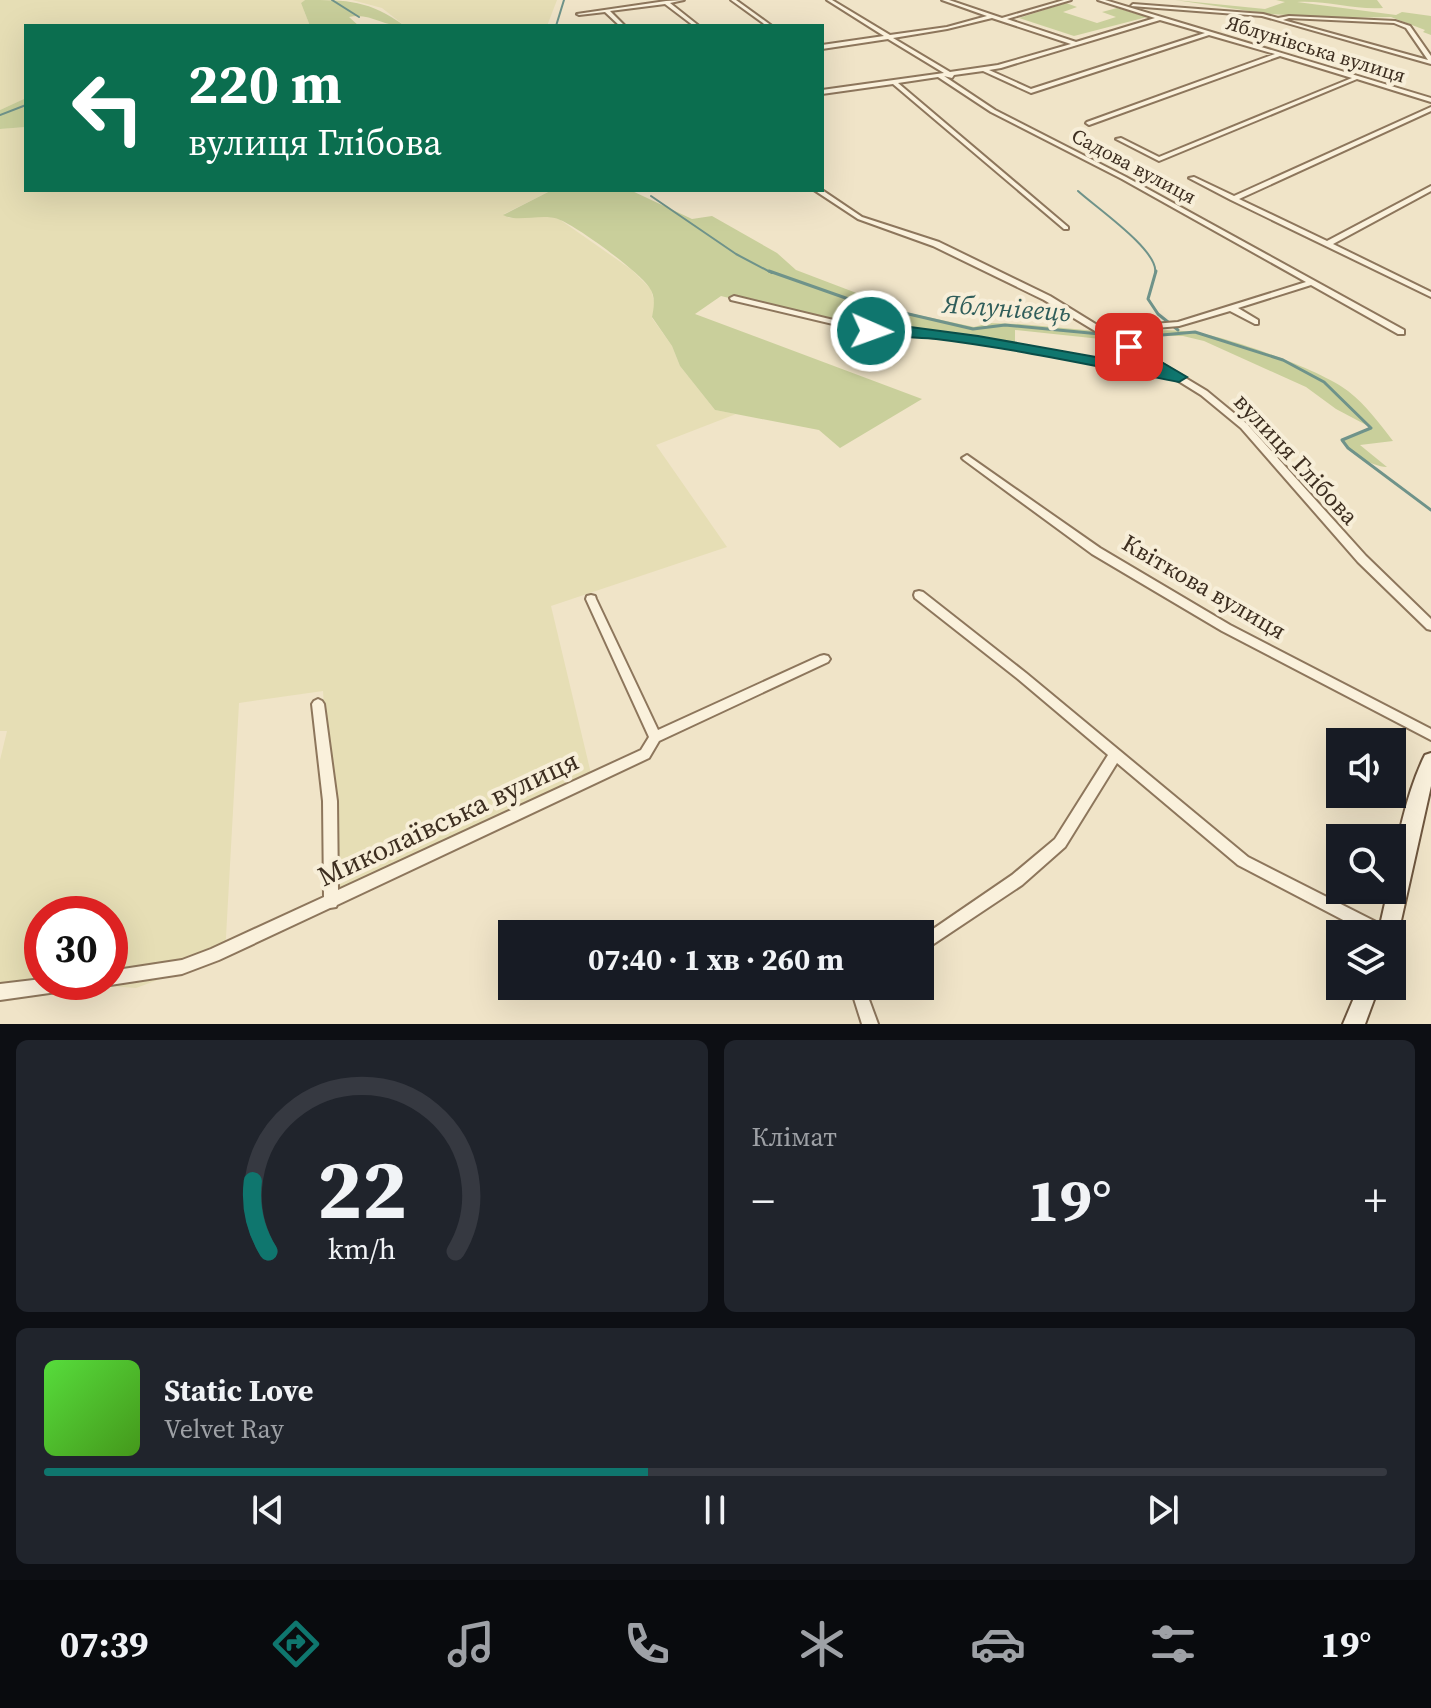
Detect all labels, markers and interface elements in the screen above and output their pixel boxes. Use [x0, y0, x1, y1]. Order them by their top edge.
street label: Яблунівська вулиця [1223, 8, 1409, 90]
text: 220 m [188, 45, 342, 122]
icon: left [56, 56, 160, 160]
text: вулиця Глібова [188, 118, 442, 167]
street label: Садова вулиця [1067, 121, 1201, 211]
water label: Яблунівець [940, 285, 1072, 330]
position arrow [829, 289, 913, 373]
pin [1095, 313, 1163, 381]
icon: arrive [1107, 325, 1151, 369]
street label: вулиця Глібова [1227, 386, 1367, 532]
street label: Квіткова вулиця [1116, 526, 1292, 647]
map controls [1326, 728, 1406, 1000]
button: sound [1326, 728, 1406, 808]
street label: Миколаївська вулиця [311, 741, 585, 895]
button: search [1326, 824, 1406, 904]
speed limit sign: 30 [24, 896, 128, 1000]
button: layers [1326, 920, 1406, 1000]
text: 07:40 · 1 хв · 260 m [588, 939, 844, 980]
text: Клімат [752, 1119, 837, 1155]
text: 22 [317, 1132, 407, 1246]
text: 19° [1027, 1159, 1112, 1241]
text: − [752, 1170, 775, 1231]
text: + [1364, 1170, 1387, 1231]
text: km/h [328, 1229, 396, 1269]
text: Static Love [164, 1370, 313, 1411]
text: Velvet Ray [164, 1411, 284, 1447]
icon: previous [246, 1488, 290, 1532]
icon: pause [693, 1488, 737, 1532]
icon: next [1141, 1488, 1185, 1532]
icon: directions [268, 1616, 324, 1672]
icon: music [443, 1616, 499, 1672]
icon: phone [619, 1616, 675, 1672]
icon: climate [794, 1616, 850, 1672]
icon: car [970, 1616, 1026, 1672]
icon: filters [1145, 1616, 1201, 1672]
text: 07:39 [60, 1620, 149, 1669]
text: 19° [1320, 1620, 1371, 1669]

